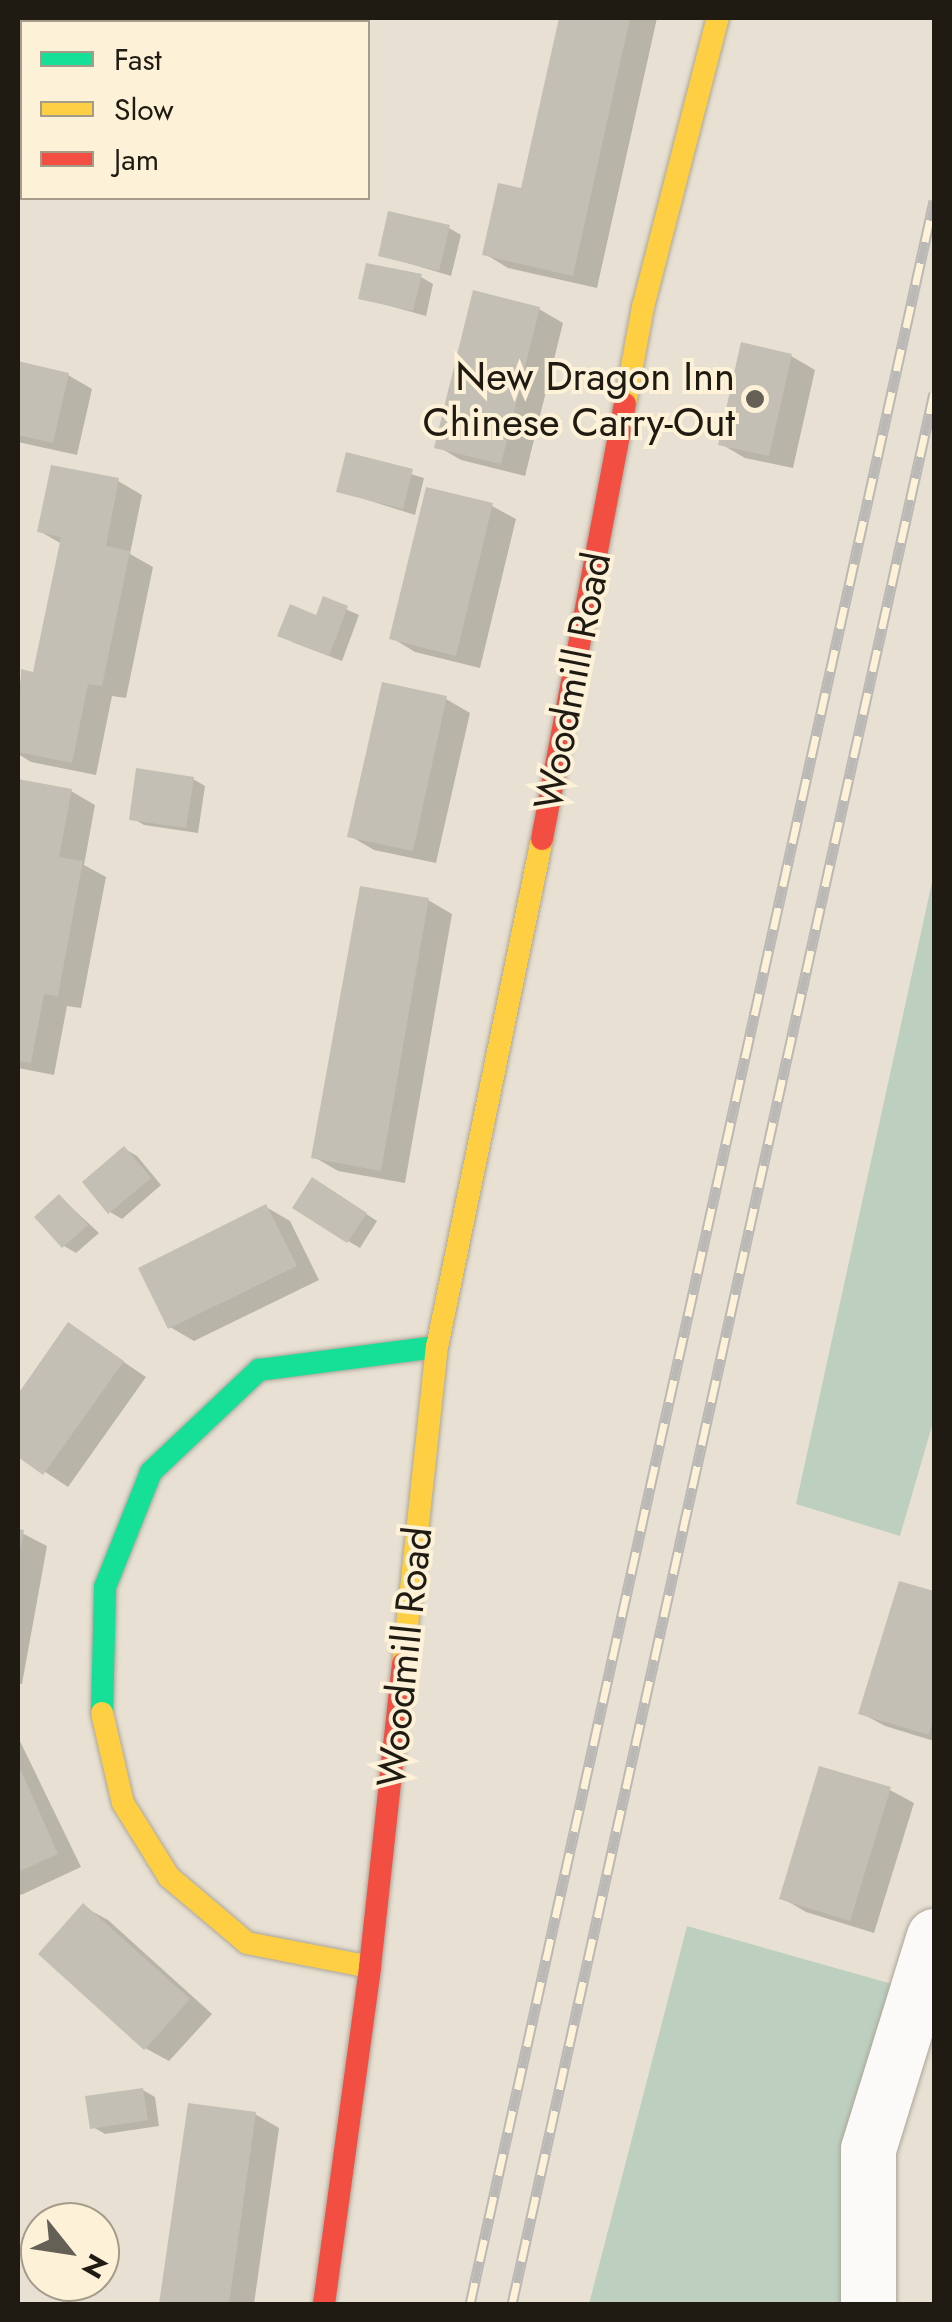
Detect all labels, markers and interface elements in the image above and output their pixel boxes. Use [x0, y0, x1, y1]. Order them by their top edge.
legend [20, 20, 370, 200]
text: Fast [114, 38, 162, 81]
text: Slow [114, 88, 174, 131]
text: Jam [114, 138, 159, 181]
place label: New Dragon Inn Chinese Carry-Out [422, 352, 735, 446]
marker: New Dragon Inn Chinese Carry-Out [744, 388, 766, 410]
street label: Woodmill Road [524, 548, 620, 814]
street label: Woodmill Road [366, 1525, 442, 1789]
north arrow [20, 2202, 120, 2302]
text: N [71, 2246, 118, 2286]

